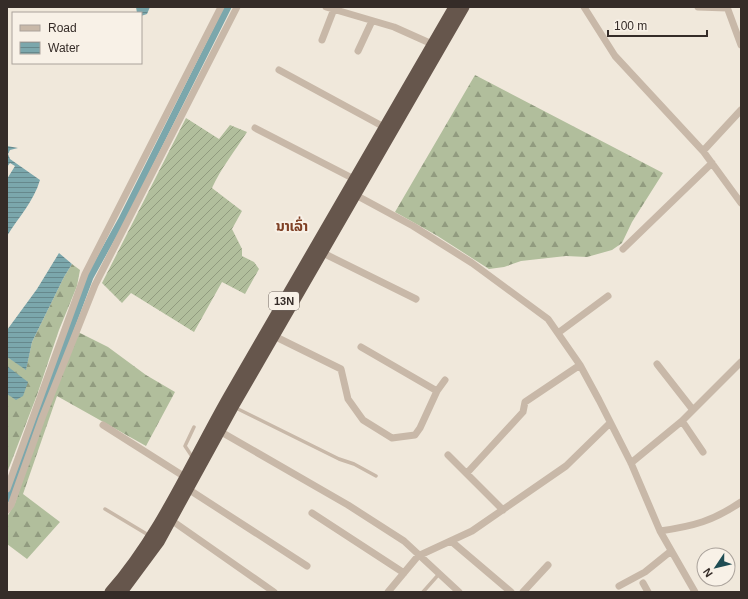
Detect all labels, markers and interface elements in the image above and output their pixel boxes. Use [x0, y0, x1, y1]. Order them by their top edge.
legend [12, 12, 142, 64]
scale bar [608, 12, 707, 38]
text: 100 m [614, 19, 647, 33]
text: Road [48, 21, 77, 35]
text: Water [48, 41, 80, 55]
district label: ນາເລົ່າ [276, 216, 308, 234]
road number: 13N [269, 292, 299, 310]
north arrow [696, 547, 736, 587]
text: N [701, 566, 715, 579]

